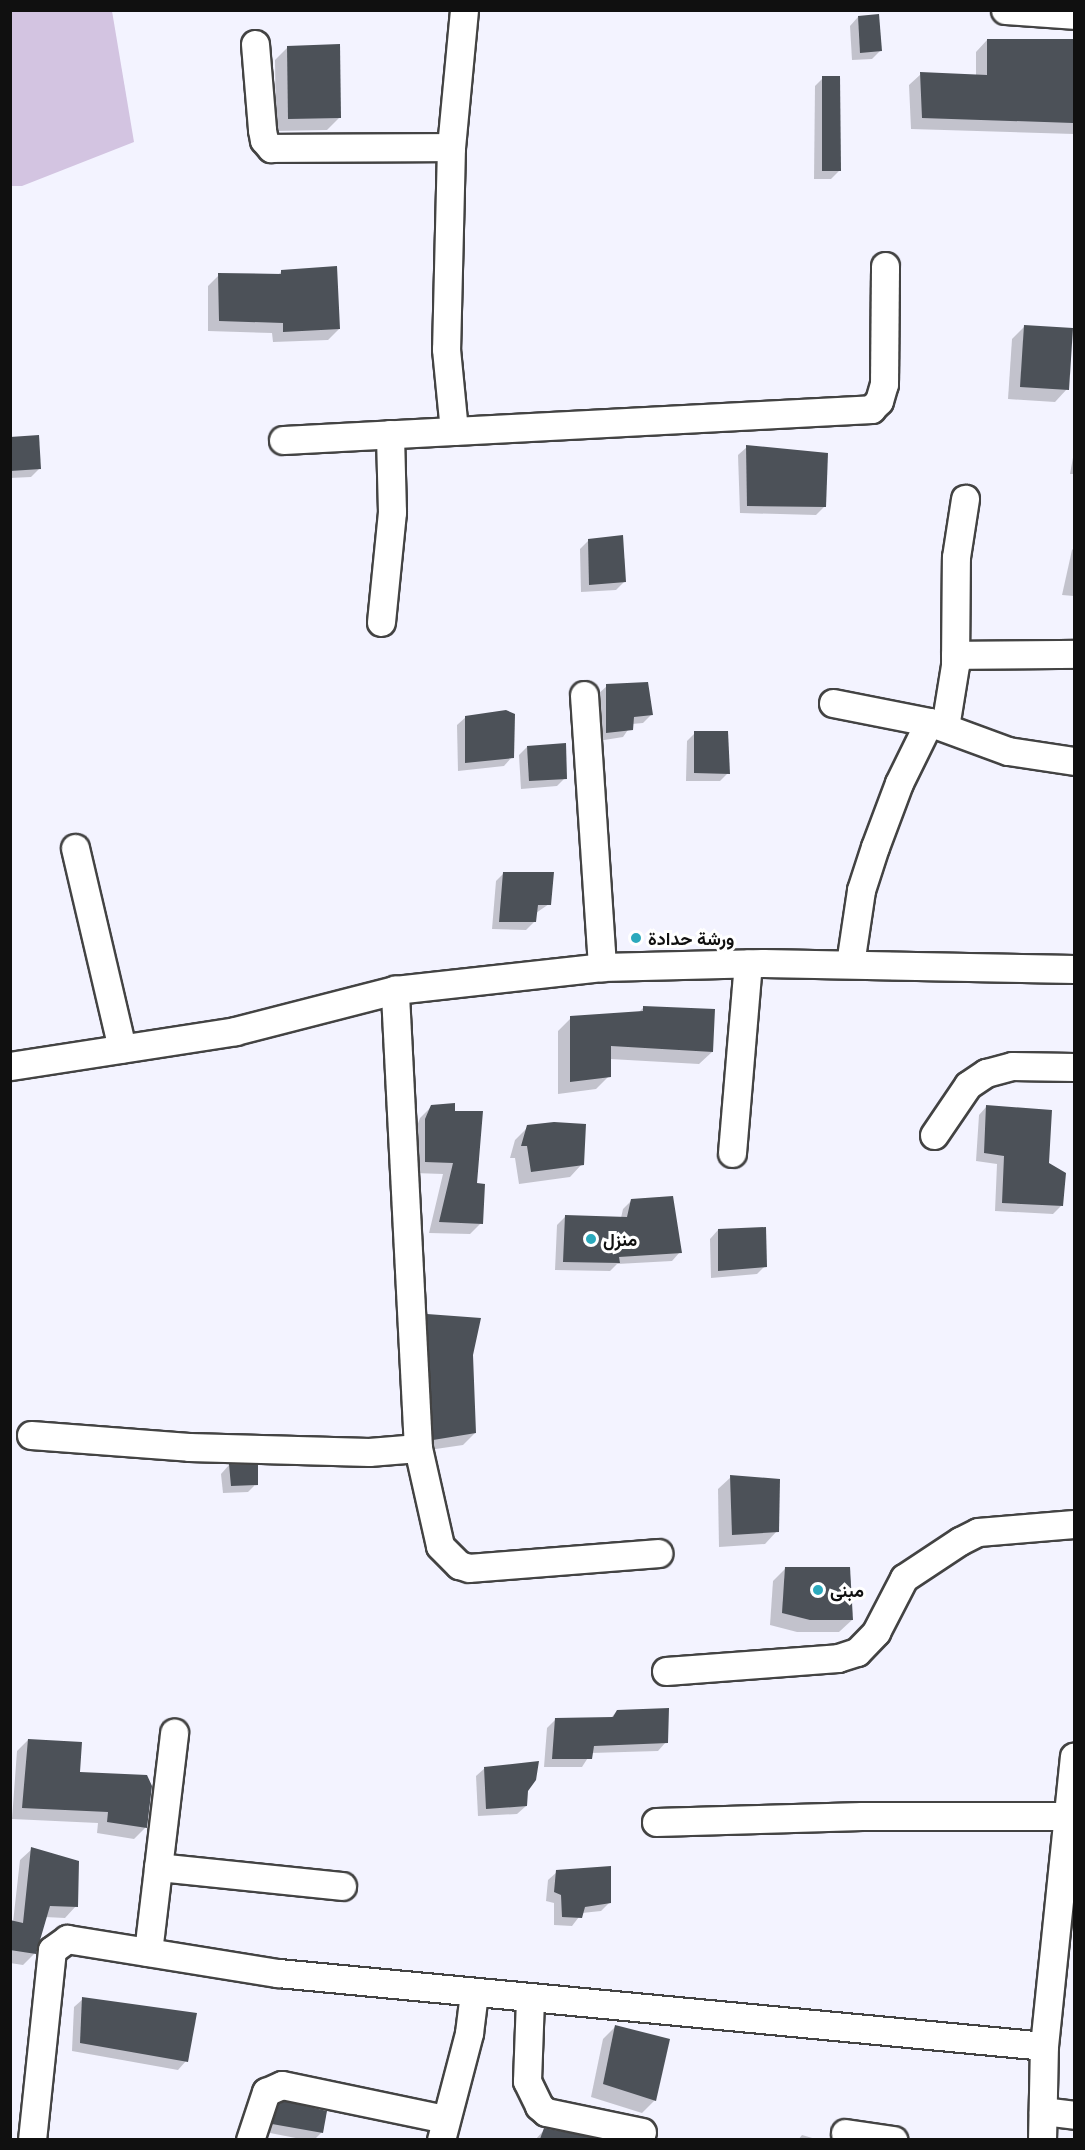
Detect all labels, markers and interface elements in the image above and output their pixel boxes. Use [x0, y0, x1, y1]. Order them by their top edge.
place label: ورشة حدادة [648, 927, 734, 949]
marker: ورشة حدادة [629, 931, 643, 945]
place label: منزل [603, 1228, 637, 1250]
marker: منزل [584, 1232, 598, 1246]
place label: مبنى [830, 1579, 864, 1601]
marker: مبنى [811, 1583, 825, 1597]

